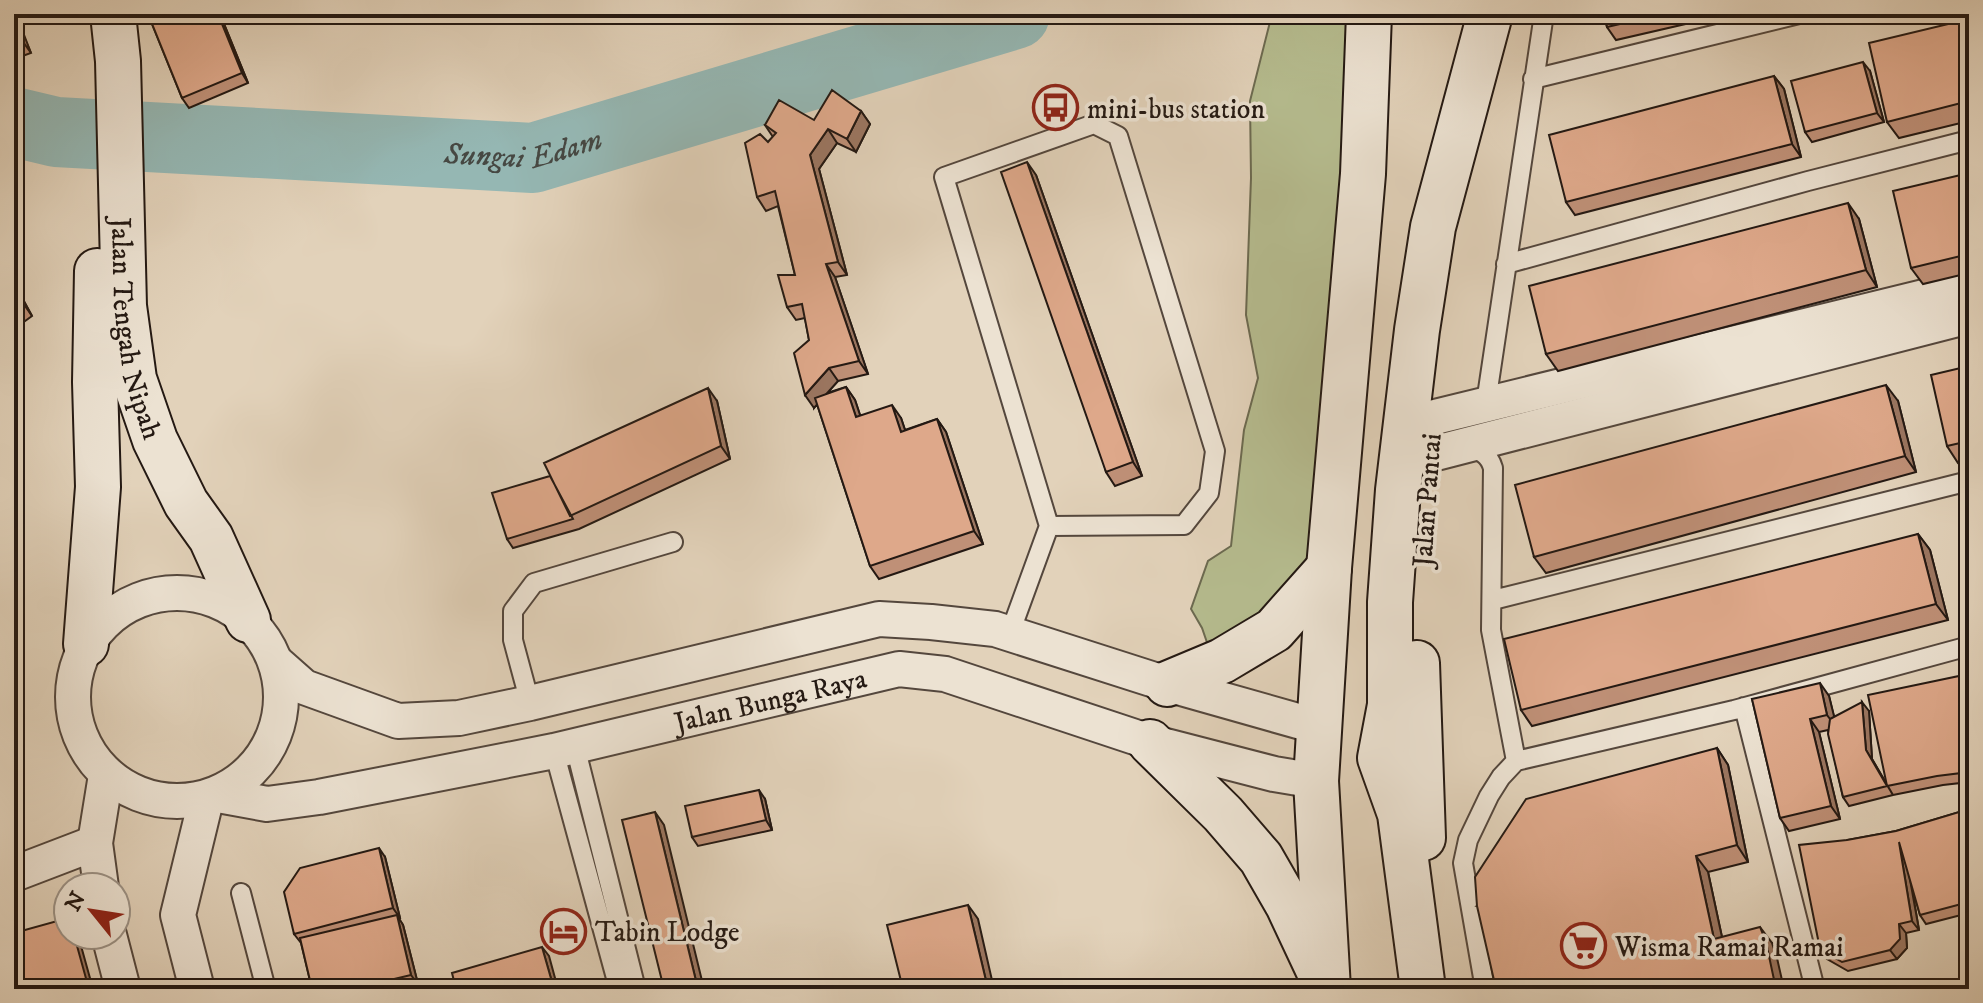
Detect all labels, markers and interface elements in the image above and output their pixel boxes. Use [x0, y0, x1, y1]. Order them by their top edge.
bus stop icon: mini-bus station [1032, 84, 1080, 132]
place label: mini-bus station [1087, 92, 1265, 127]
water label: Sungai Edam [442, 121, 607, 178]
street label: Jalan Tengah Nipah [103, 214, 169, 444]
street label: Jalan Pantai [1405, 432, 1450, 571]
street label: Jalan Bunga Raya [668, 661, 870, 742]
north arrow [52, 871, 132, 951]
text: N [60, 887, 92, 916]
hotel icon: Tabin Lodge [540, 907, 588, 955]
place label: Tabin Lodge [595, 915, 740, 950]
supermarket icon: Wisma Ramai Ramai [1560, 922, 1608, 970]
place label: Wisma Ramai Ramai [1614, 930, 1843, 965]

